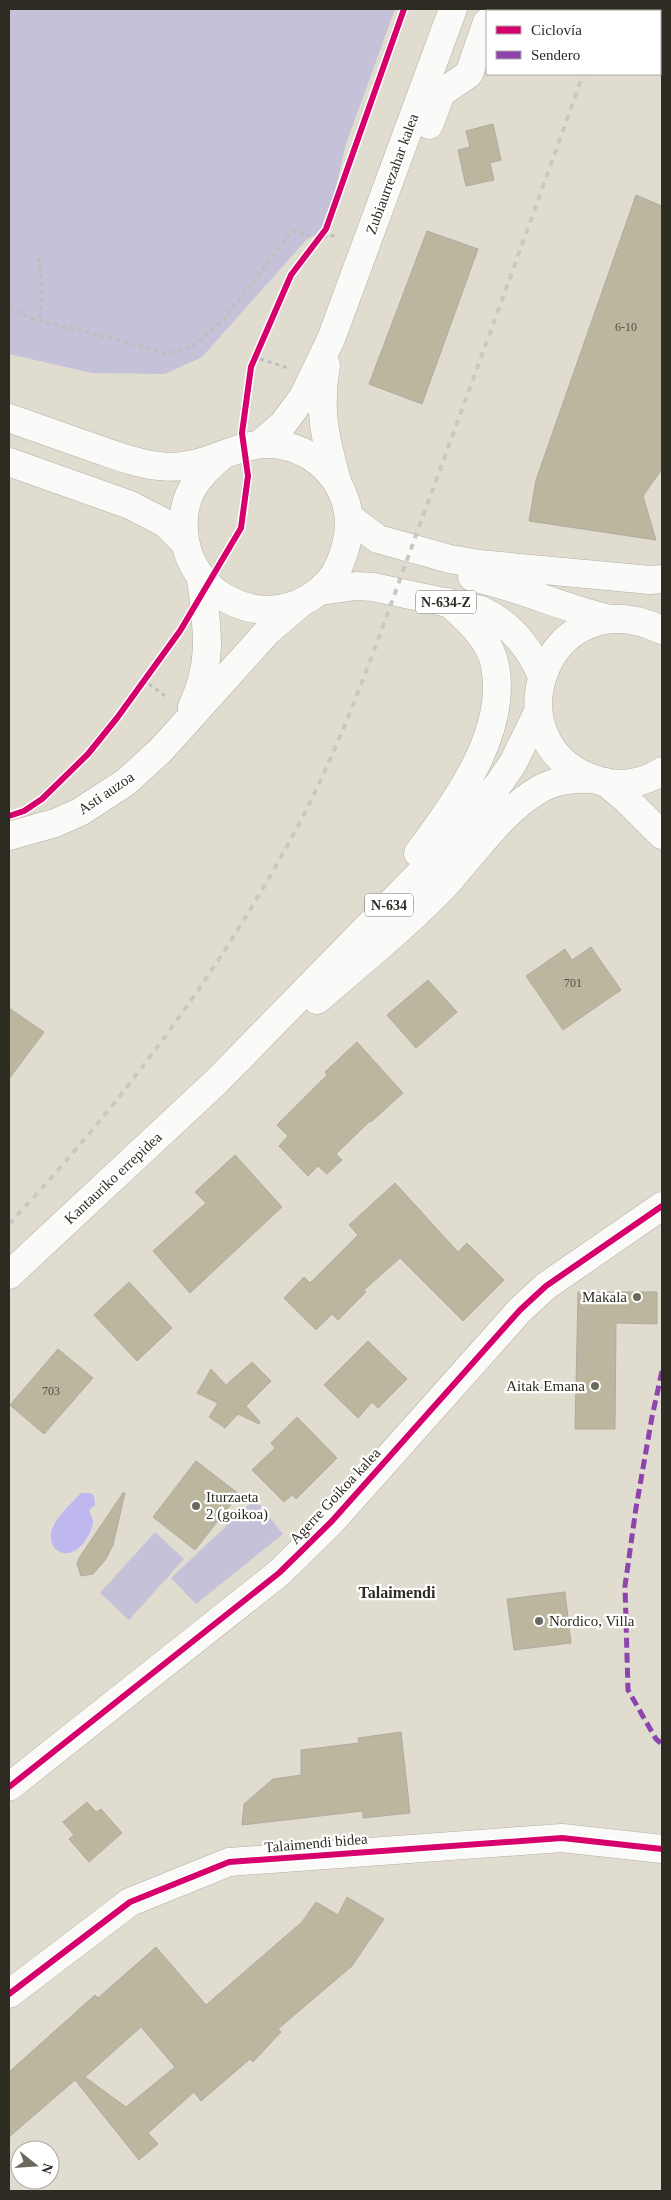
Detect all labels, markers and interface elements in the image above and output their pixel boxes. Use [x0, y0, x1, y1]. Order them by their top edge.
legend [486, 10, 661, 75]
text: Ciclovía [531, 22, 582, 38]
text: Sendero [531, 47, 580, 63]
street label: Zubiaurrezahar kalea [363, 111, 421, 236]
house number: 6-10 [615, 320, 637, 334]
road number: N-634-Z [416, 590, 476, 614]
street label: Asti auzoa [75, 768, 137, 817]
road number: N-634 [365, 894, 413, 916]
house number: 701 [564, 976, 582, 990]
street label: Kantauriko errepidea [61, 1129, 165, 1227]
place label: Makala [582, 1289, 627, 1305]
marker: Makala [631, 1291, 643, 1303]
place label: Aitak Emana [506, 1378, 585, 1394]
marker: Aitak Emana [589, 1380, 601, 1392]
house number: 703 [42, 1384, 60, 1398]
street label: Agerre Goikoa kalea [287, 1445, 384, 1547]
place label: Iturzaeta 2 (goikoa) [206, 1489, 268, 1523]
marker: Iturzaeta 2 (goikoa) [190, 1500, 202, 1512]
district label: Talaimendi [359, 1584, 436, 1601]
place label: Nordico, Villa [549, 1613, 635, 1629]
marker: Nordico, Villa [533, 1615, 545, 1627]
street label: Talaimendi bidea [264, 1830, 369, 1855]
north arrow [10, 2140, 60, 2190]
text: N [38, 2162, 56, 2176]

